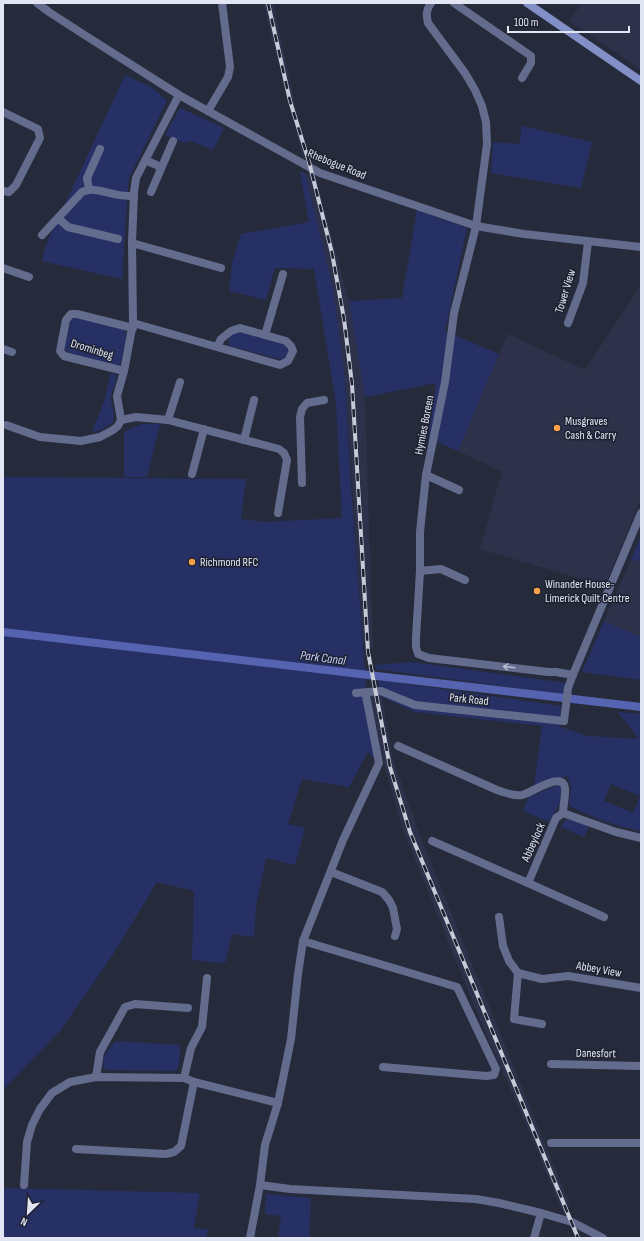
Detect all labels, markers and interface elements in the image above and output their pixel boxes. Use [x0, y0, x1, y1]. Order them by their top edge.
scale bar [508, 8, 629, 34]
text: 100 m [514, 15, 539, 30]
street label: Rhebogue Road [305, 146, 368, 183]
street label: Tower View [552, 267, 579, 315]
street label: Drominbeg [69, 336, 115, 363]
street label: Hymies Boreen [411, 394, 438, 456]
place label: Musgraves Cash & Carry [565, 414, 617, 443]
marker: Musgraves Cash & Carry [552, 423, 562, 433]
place label: Richmond RFC [200, 555, 259, 570]
marker: Richmond RFC [187, 557, 197, 567]
place label: Winander House- Limerick Quilt Centre [545, 577, 630, 606]
marker: Winander House- Limerick Quilt Centre [532, 586, 542, 596]
water label: Park Canal [299, 647, 347, 669]
one-way arrow [503, 664, 516, 671]
street label: Park Road [449, 690, 489, 709]
street label: Abbeylock [518, 820, 549, 865]
street label: Abbey View [574, 958, 623, 981]
street label: Danesfort [576, 1046, 617, 1061]
north arrow [8, 1193, 48, 1233]
text: N [18, 1214, 29, 1229]

